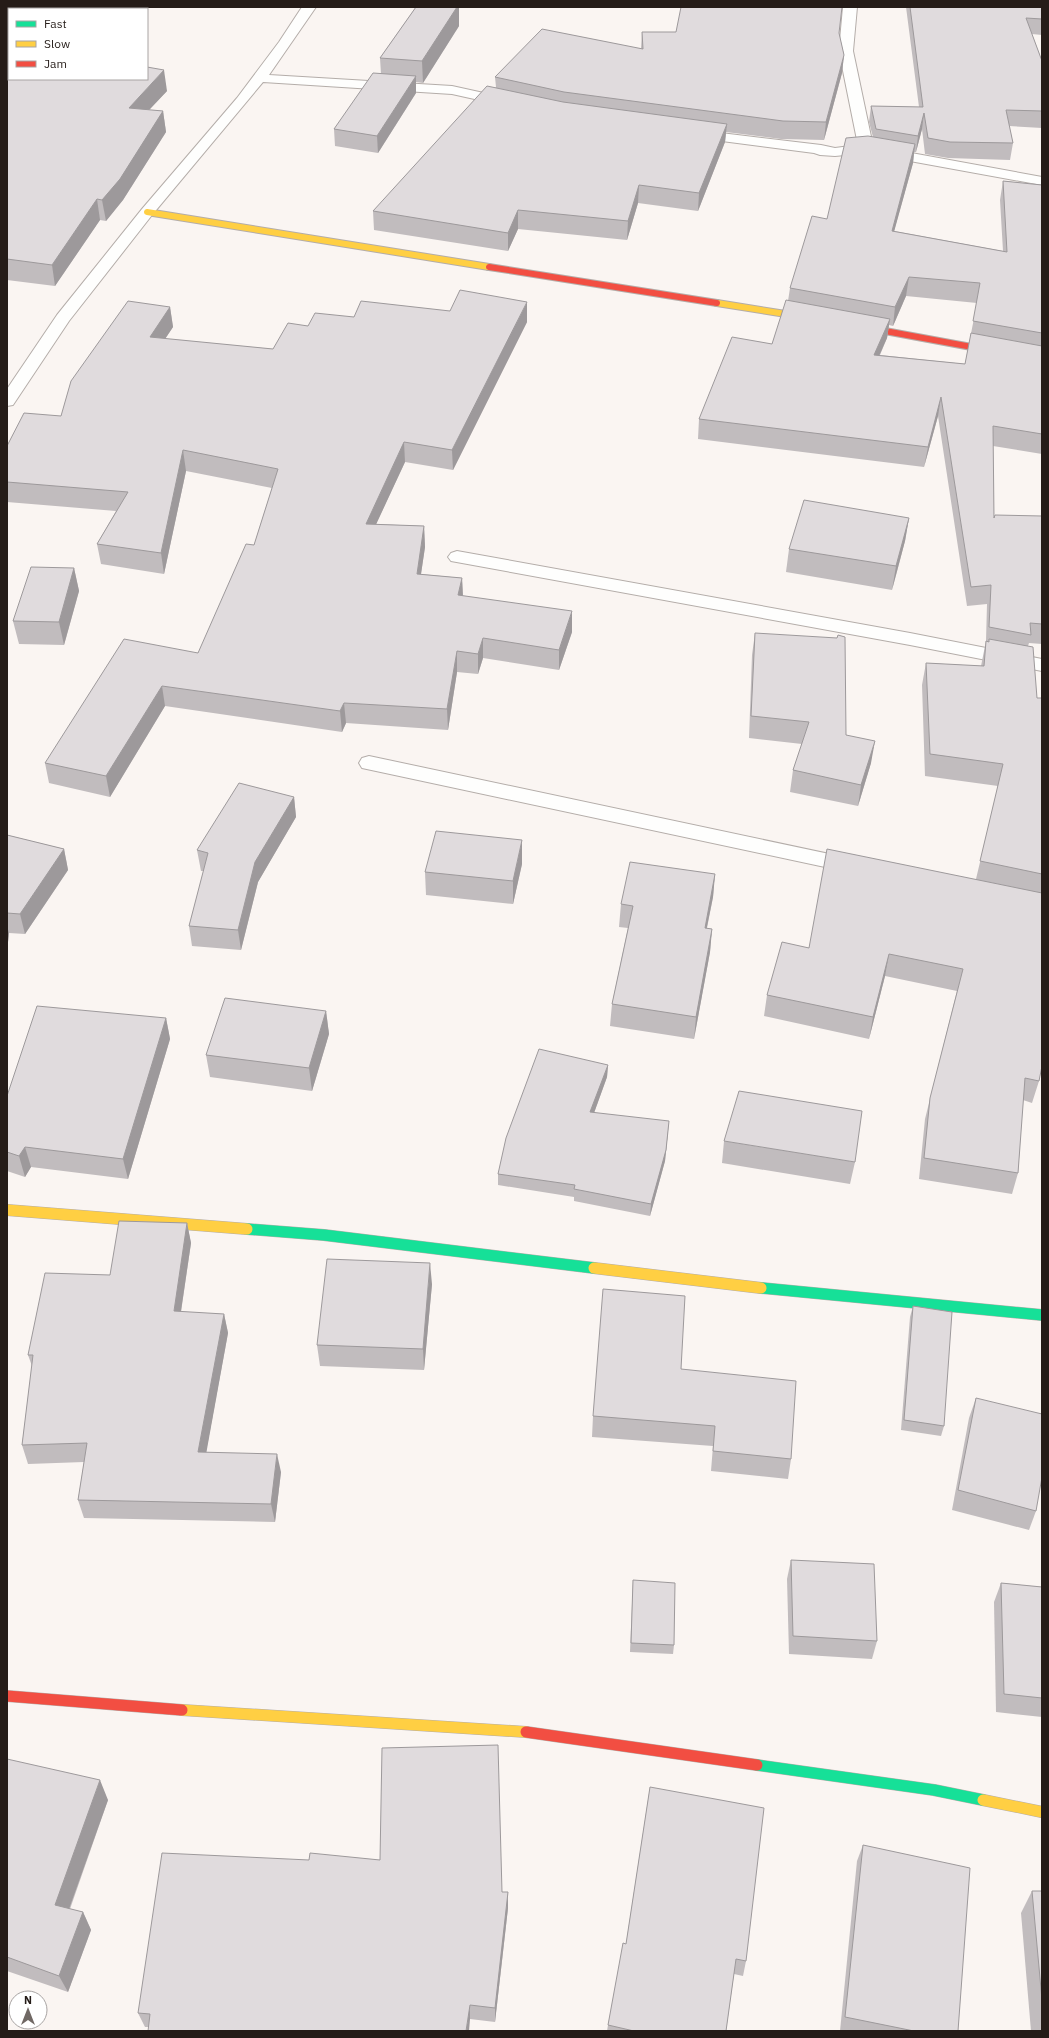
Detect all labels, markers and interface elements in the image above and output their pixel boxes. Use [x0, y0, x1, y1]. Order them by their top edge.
legend [8, 8, 148, 80]
text: Fast [44, 16, 67, 31]
text: Slow [44, 36, 70, 51]
text: Jam [44, 56, 67, 71]
north arrow [8, 1990, 48, 2030]
text: N [24, 1993, 32, 2007]

